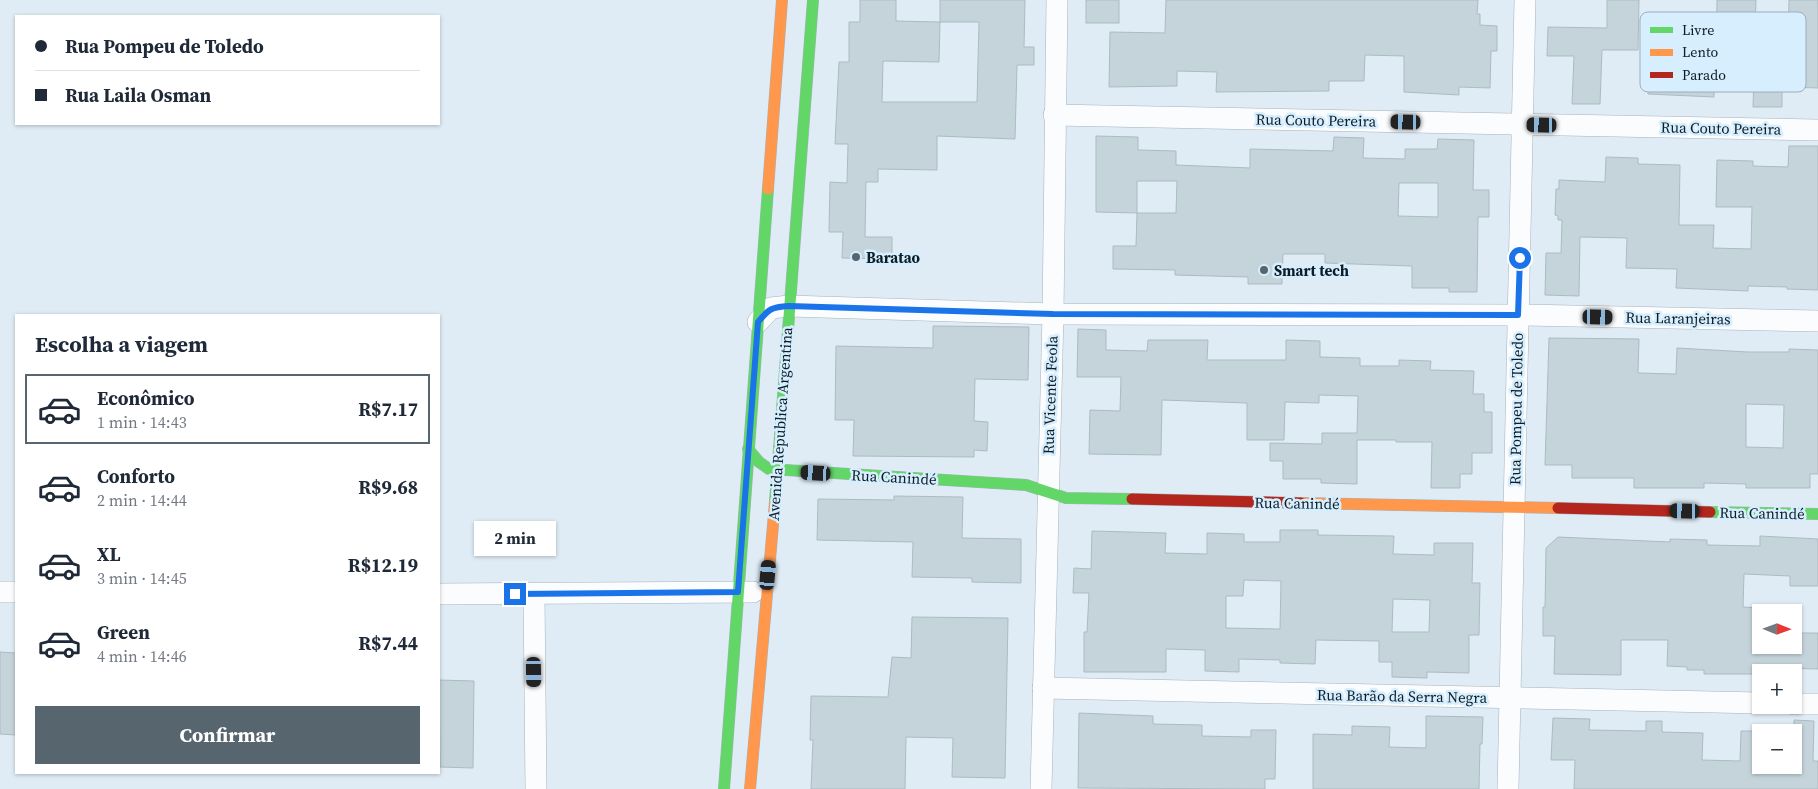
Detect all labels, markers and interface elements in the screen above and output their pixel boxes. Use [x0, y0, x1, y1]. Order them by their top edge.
legend [1640, 12, 1806, 92]
text: Livre [1682, 20, 1714, 40]
text: Rua Pompeu de Toledo [65, 33, 264, 59]
text: Lento [1682, 42, 1718, 62]
text: Parado [1682, 65, 1726, 85]
text: Rua Laila Osman [65, 82, 211, 108]
street label: Rua Couto Pereira [1255, 108, 1377, 132]
car [1390, 114, 1421, 130]
street label: Rua Couto Pereira [1660, 116, 1782, 140]
car [1526, 117, 1557, 133]
place label: Baratao [866, 247, 921, 268]
route start [1509, 247, 1531, 269]
marker: Baratao [850, 251, 862, 263]
place label: Smart tech [1274, 260, 1349, 281]
marker: Smart tech [1258, 264, 1270, 276]
street label: Rua Laranjeiras [1625, 307, 1731, 329]
car [1582, 309, 1613, 325]
street label: Avenida Republica Argentina [763, 326, 797, 521]
text: Escolha a viagem [35, 329, 208, 359]
street label: Rua Pompeu de Toledo [1504, 333, 1528, 485]
street label: Rua Vicente Feola [1037, 335, 1063, 455]
text: Econômico [97, 385, 195, 411]
icon: car [37, 387, 82, 432]
text: R$7.17 [358, 396, 418, 422]
text: 1 min · 14:43 [97, 411, 187, 433]
text: Conforto [97, 463, 175, 489]
street label: Rua Canindé [851, 464, 937, 490]
icon: car [37, 465, 82, 510]
car [800, 465, 831, 481]
text: R$9.68 [358, 474, 418, 500]
text: 2 min · 14:44 [97, 489, 187, 511]
street label: Rua Canindé [1254, 492, 1340, 514]
street label: Rua Canindé [1719, 502, 1805, 524]
car [1669, 503, 1700, 519]
callout: 2 min [474, 522, 556, 556]
text: 2 min [494, 527, 536, 549]
text: XL [97, 541, 120, 567]
icon: car [37, 543, 82, 588]
text: R$12.19 [348, 552, 418, 578]
car [759, 559, 776, 591]
text: 3 min · 14:45 [97, 567, 187, 589]
route end [504, 583, 526, 605]
north arrow [1752, 604, 1802, 654]
map controls [1752, 604, 1802, 774]
text: Green [97, 619, 150, 645]
icon: car [37, 621, 82, 666]
text: R$7.44 [358, 630, 418, 656]
text: 4 min · 14:46 [97, 645, 187, 667]
car [526, 657, 541, 687]
button: + [1752, 664, 1802, 714]
street label: Rua Barão da Serra Negra [1317, 684, 1488, 708]
button: Confirmar [35, 706, 420, 764]
button: − [1752, 724, 1802, 774]

